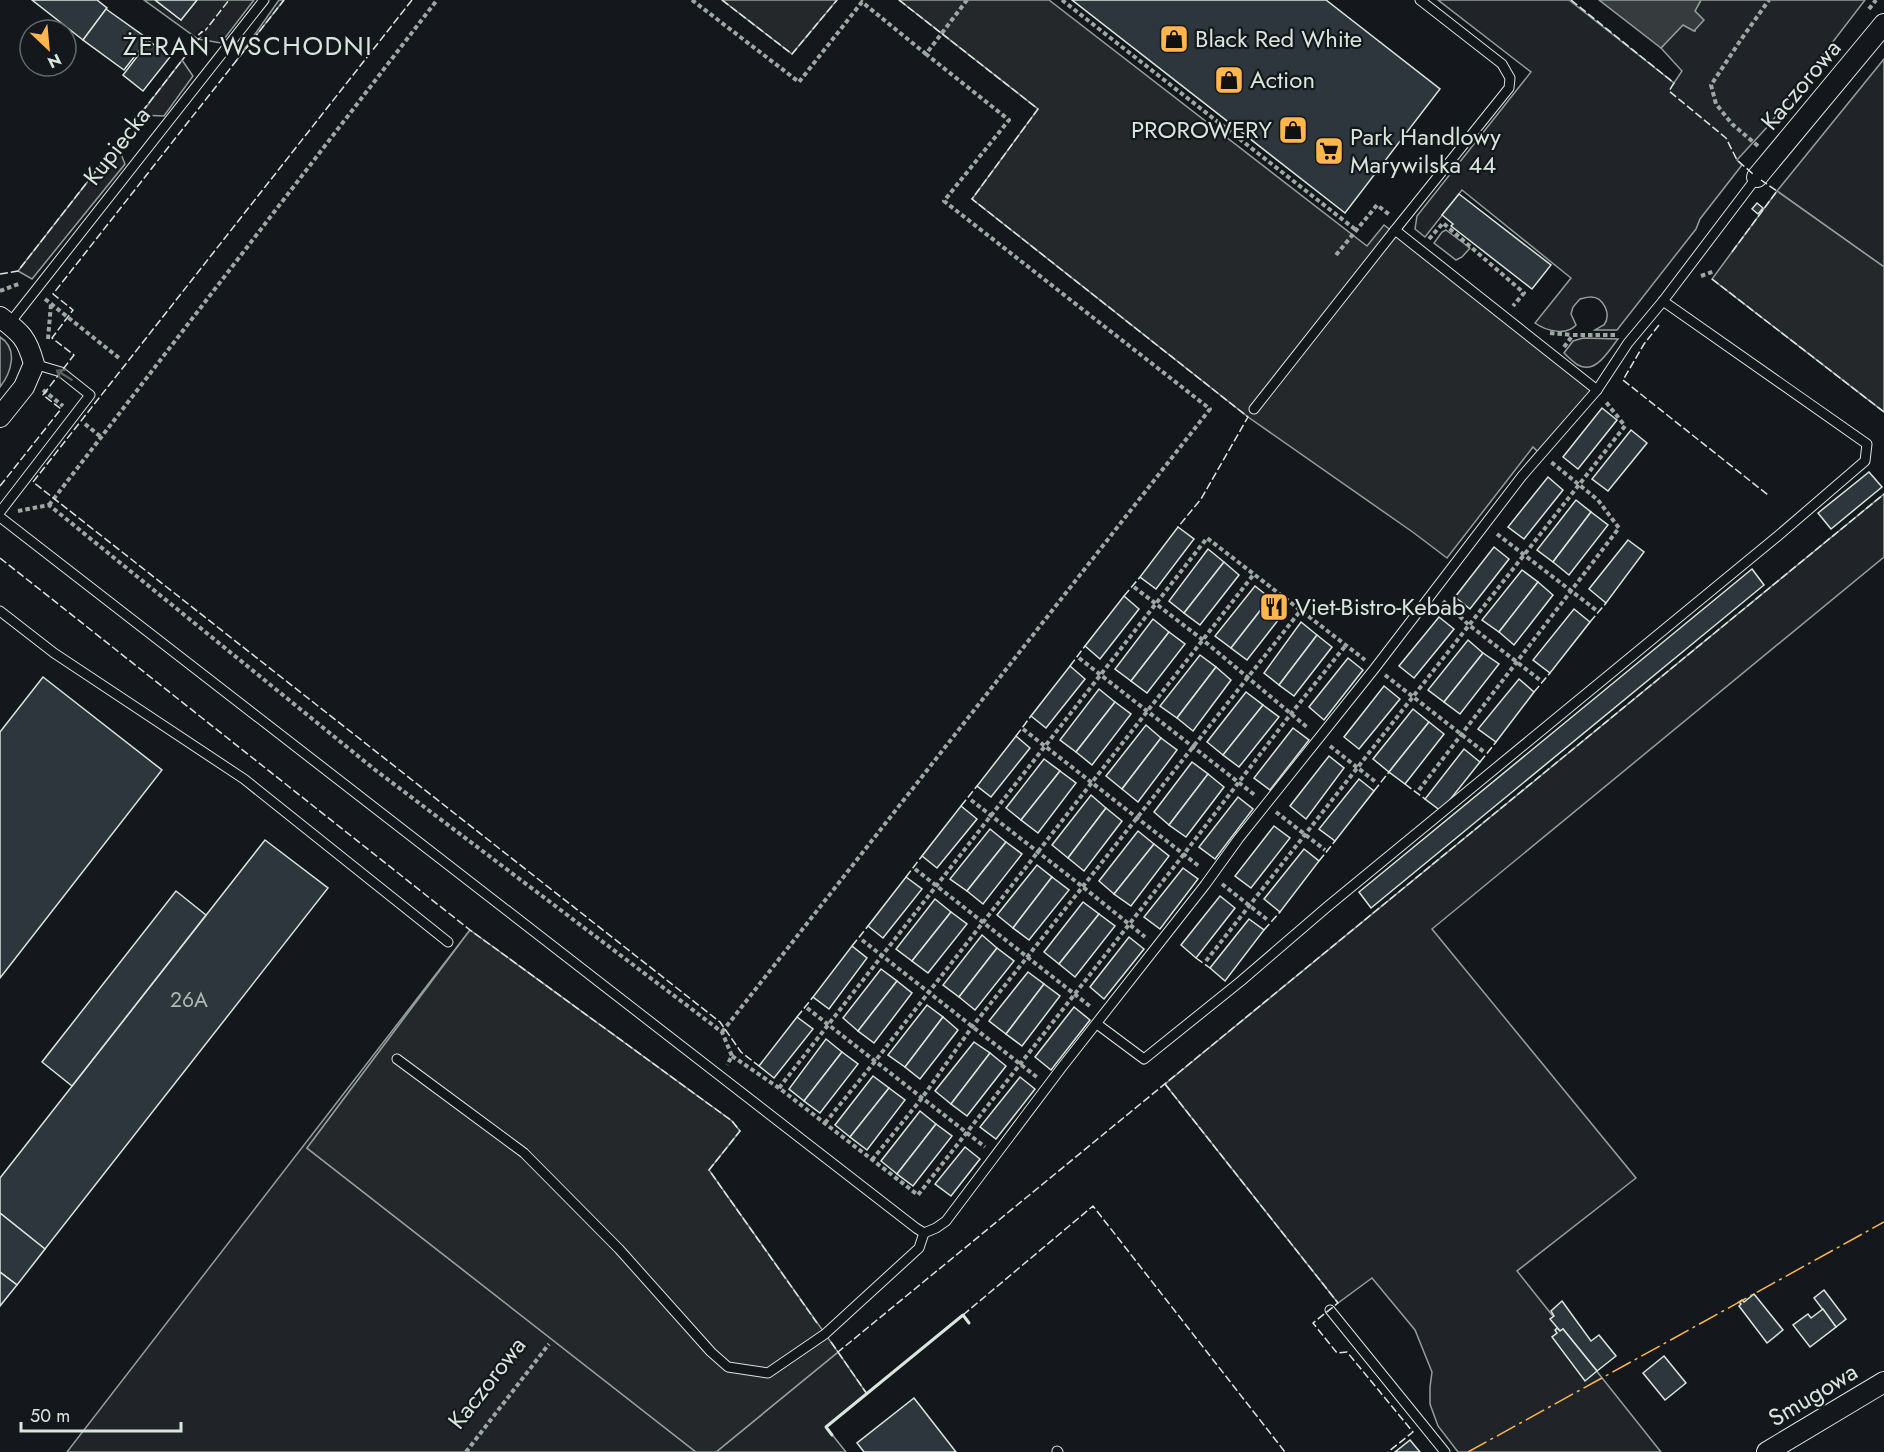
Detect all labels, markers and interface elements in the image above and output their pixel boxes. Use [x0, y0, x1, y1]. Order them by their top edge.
north arrow [18, 18, 78, 78]
place label: Black Red White [1195, 21, 1362, 56]
shop icon: Black Red White [1158, 23, 1190, 55]
district label: ŻERAŃ WSCHODNI [123, 27, 373, 65]
street label: Kaczorowa [1752, 32, 1849, 138]
text: N [44, 48, 65, 74]
place label: Action [1250, 62, 1315, 97]
shop icon: Action [1213, 64, 1245, 96]
street label: Kupiecka [75, 99, 159, 192]
place label: PROROWERY [1131, 112, 1273, 147]
shop icon: PROROWERY [1277, 114, 1309, 146]
place label: Park Handlowy Marywilska 44 [1350, 119, 1501, 182]
supermarket icon: Park Handlowy Marywilska 44 [1313, 135, 1345, 167]
one-way arrow [56, 369, 73, 382]
place label: Viet-Bistro-Kebab [1295, 589, 1465, 624]
restaurant icon: Viet-Bistro-Kebab [1258, 591, 1290, 623]
house number: 26A [170, 985, 208, 1015]
street label: Kaczorowa [439, 1329, 534, 1436]
street label: Smugowa [1761, 1354, 1864, 1435]
scale bar [21, 1395, 182, 1433]
text: 50 m [30, 1403, 70, 1429]

